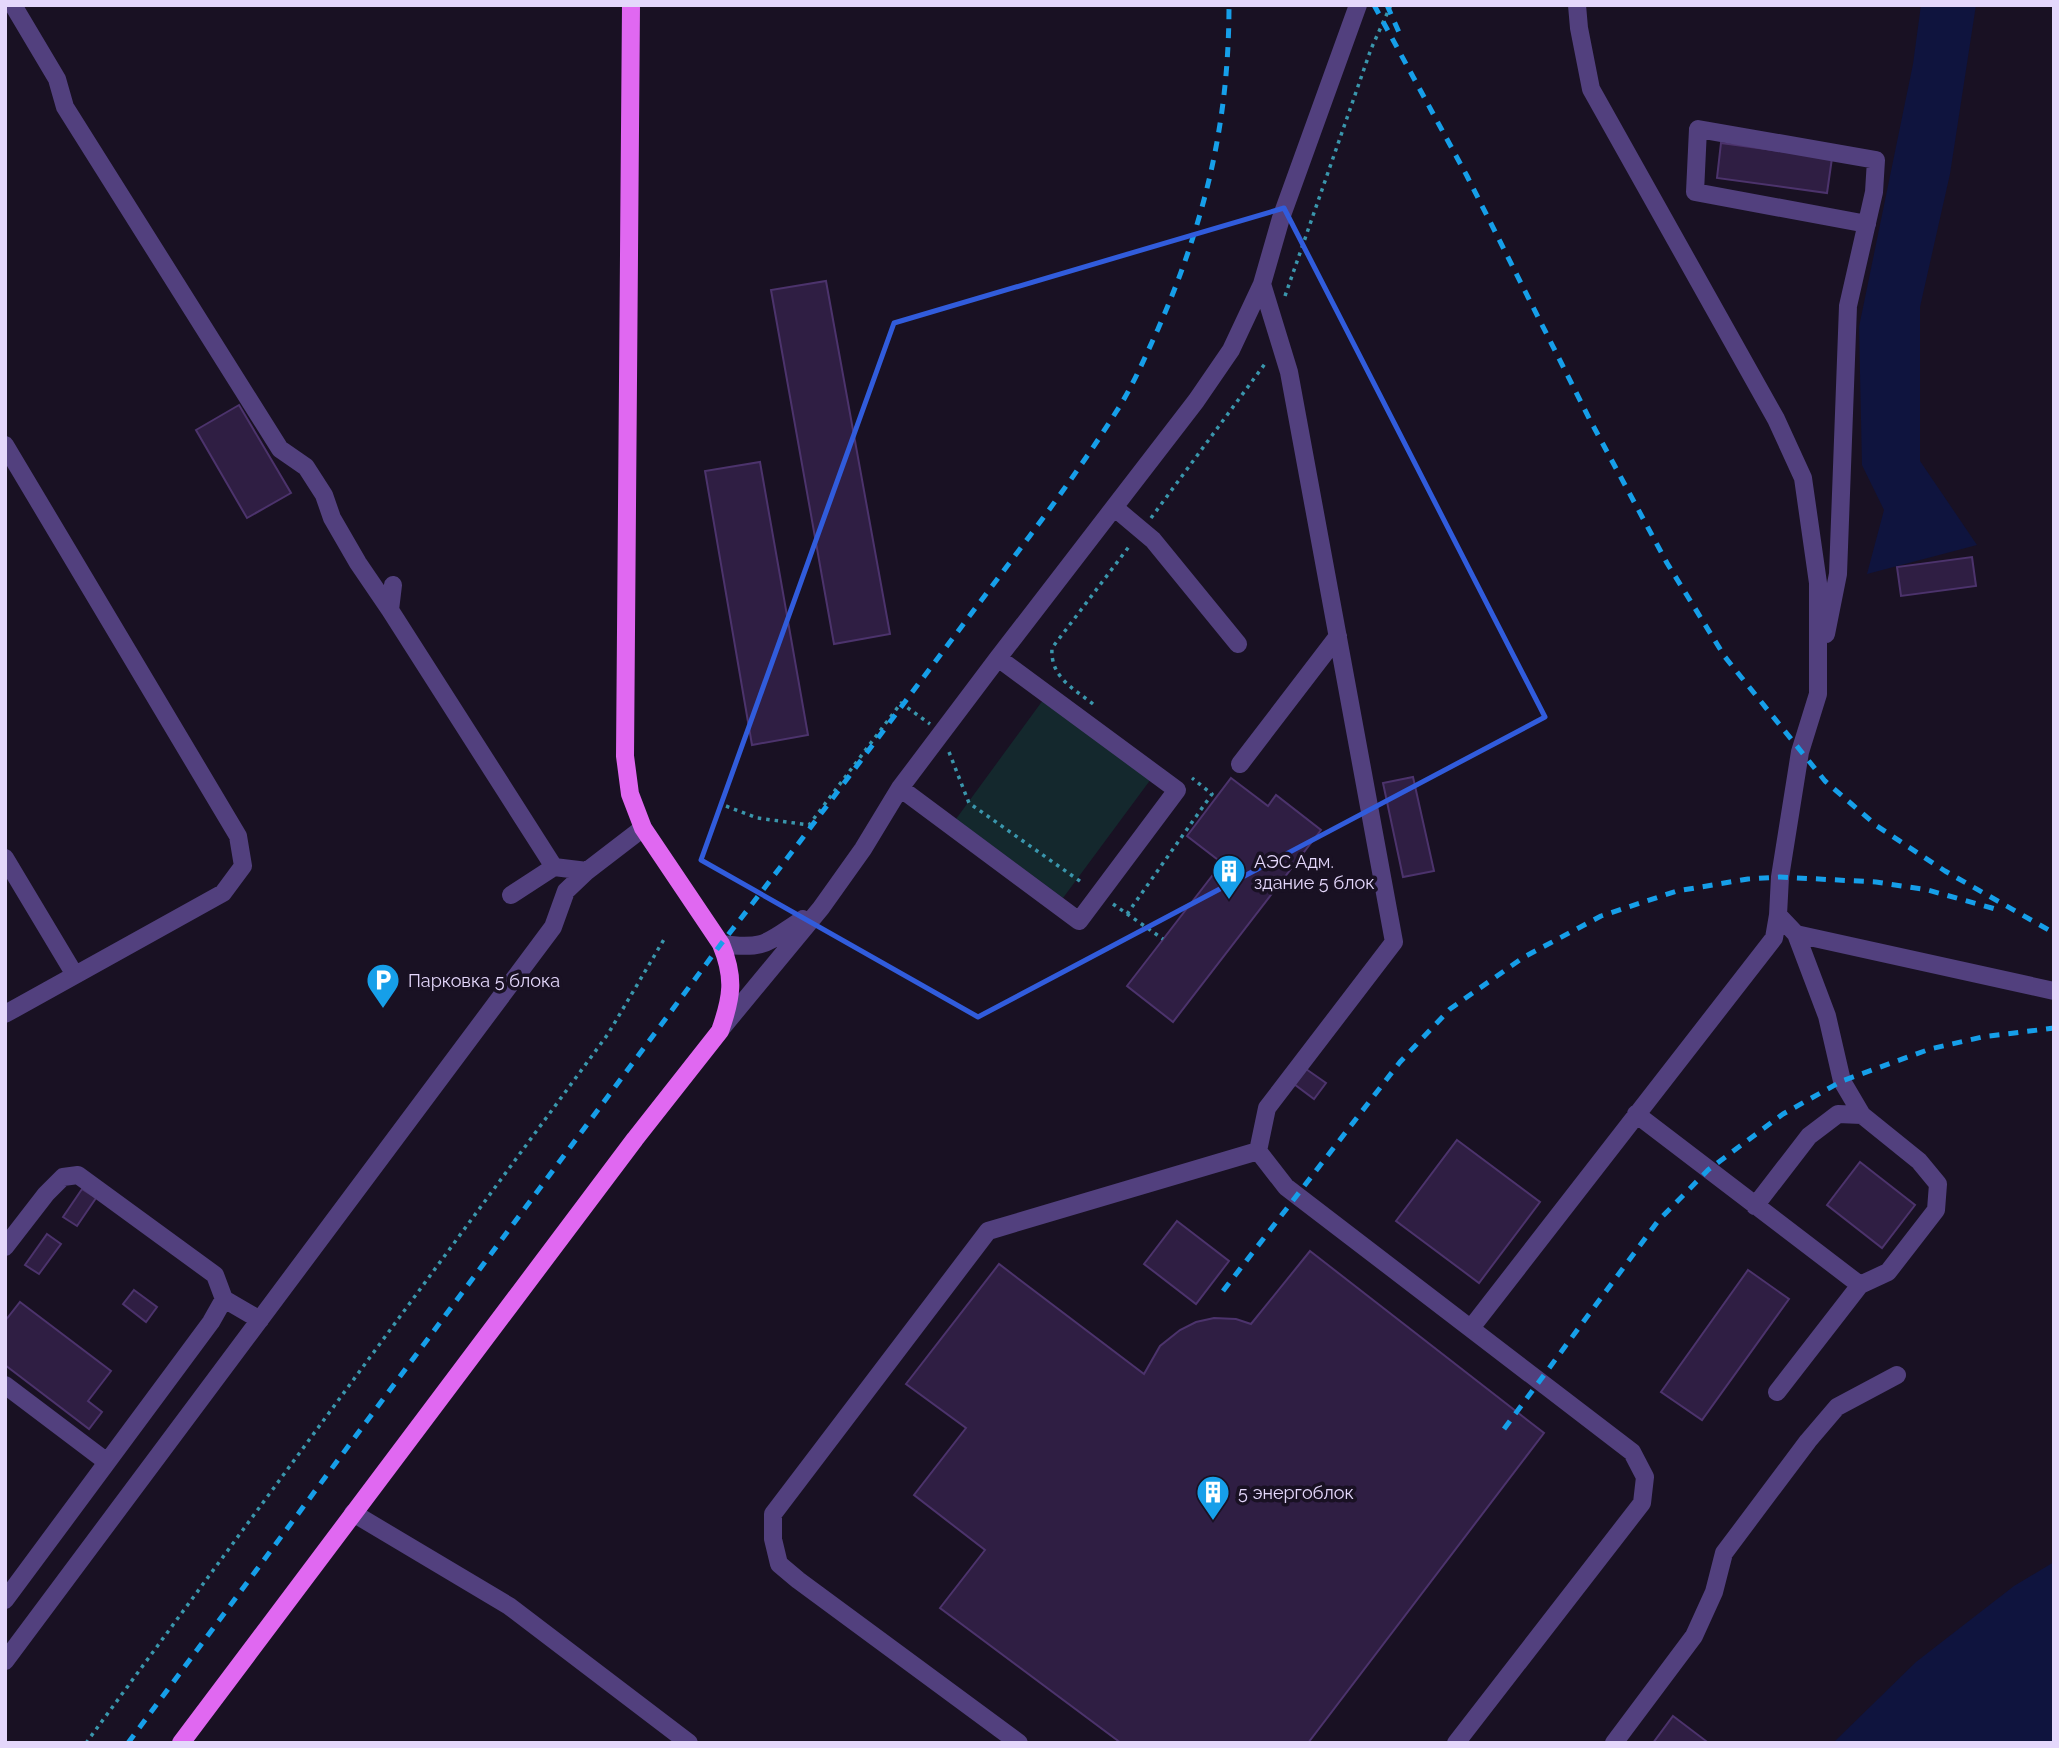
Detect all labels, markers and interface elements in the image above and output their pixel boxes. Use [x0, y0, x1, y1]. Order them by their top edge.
place label: АЭС Адм. здание 5 блок [1254, 851, 1375, 893]
building icon: АЭС Адм. здание 5 блок [1210, 852, 1248, 901]
parking icon: Парковка 5 блока [364, 961, 402, 1010]
place label: Парковка 5 блока [408, 970, 560, 991]
building icon: 5 энергоблок [1194, 1473, 1232, 1522]
place label: 5 энергоблок [1238, 1482, 1354, 1503]

